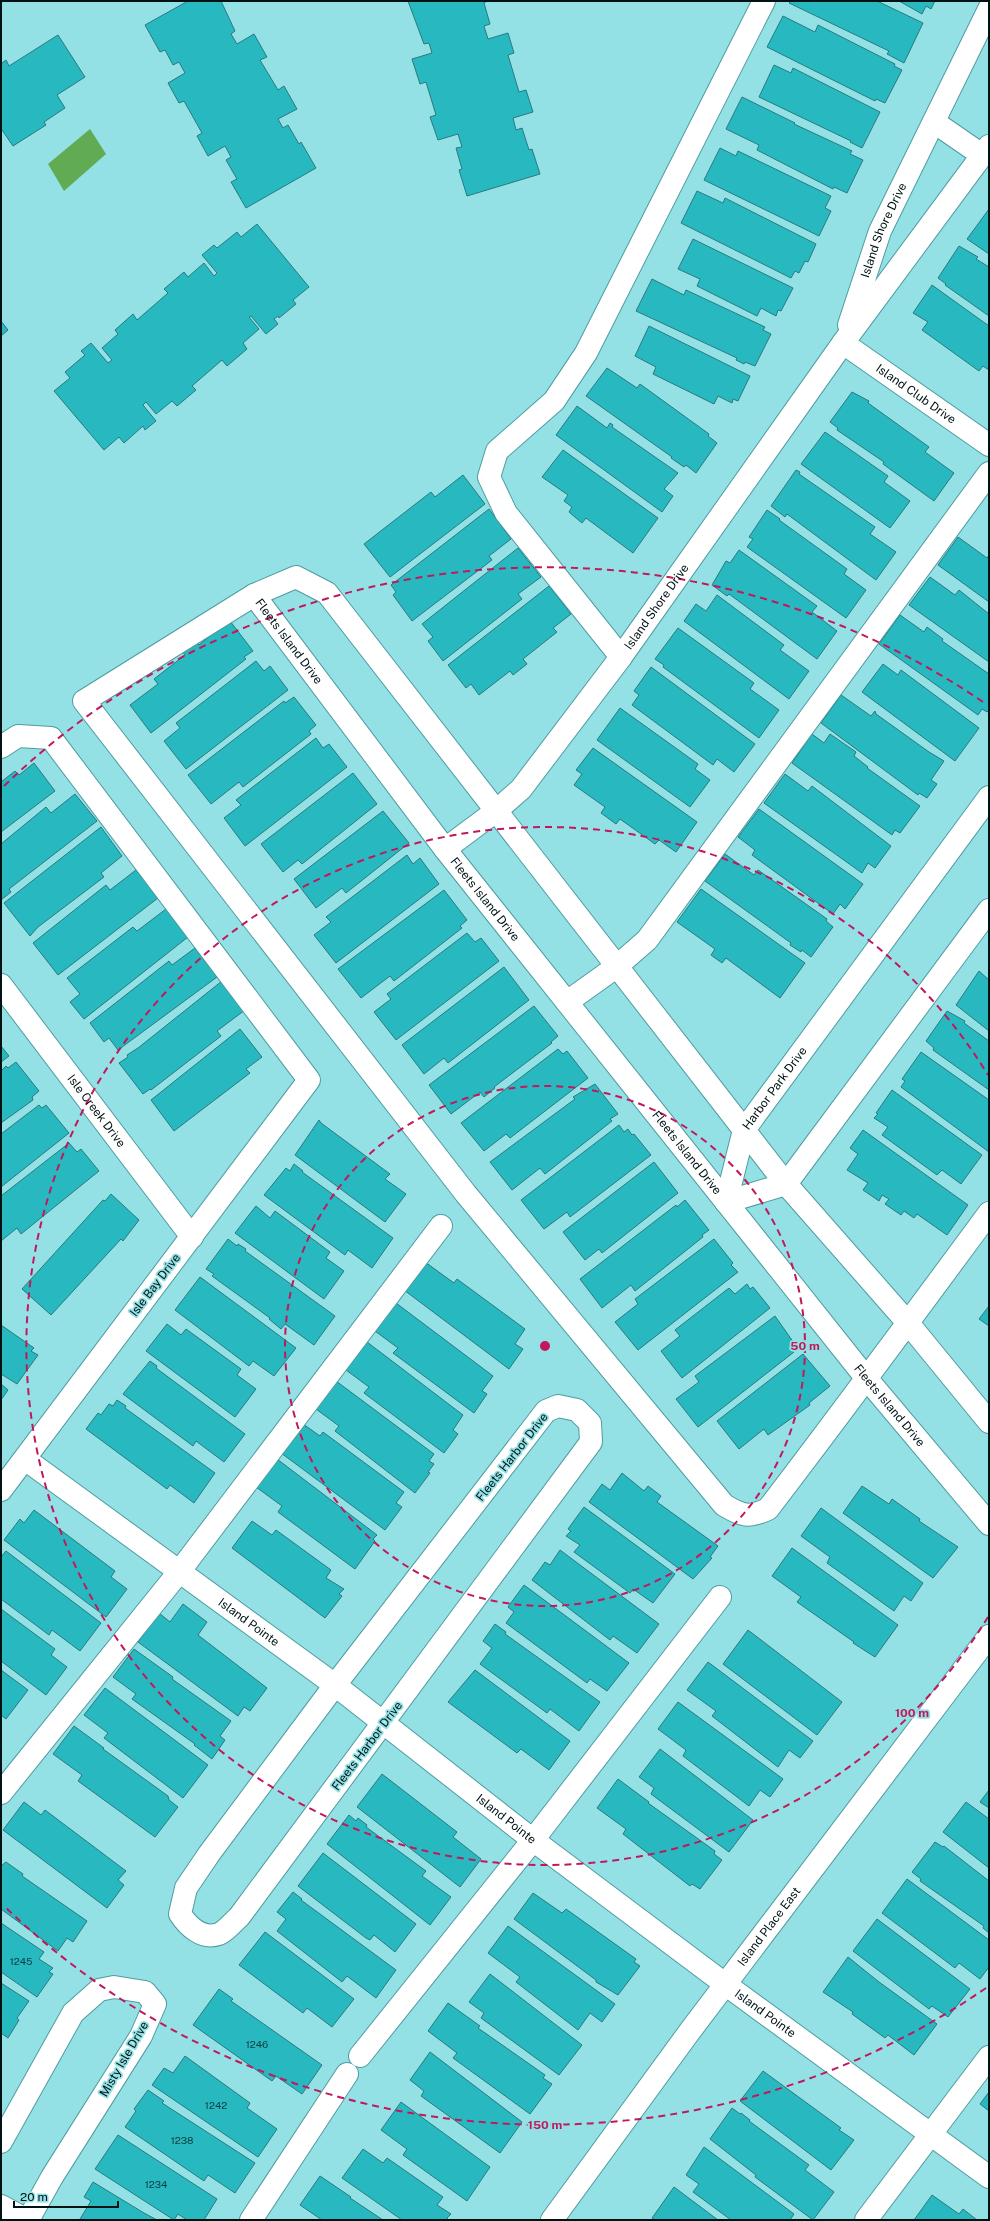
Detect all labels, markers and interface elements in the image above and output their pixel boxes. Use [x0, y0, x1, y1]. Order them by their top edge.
street label: Island Shore Drive [858, 180, 910, 279]
street label: Island Club Drive [873, 361, 959, 427]
street label: Island Shore Drive [621, 561, 692, 652]
street label: Fleets Island Drive [252, 596, 325, 687]
street label: Fleets Island Drive [447, 855, 523, 944]
street label: Harbor Park Drive [740, 1044, 810, 1132]
street label: Isle Creek Drive [64, 1072, 129, 1150]
street label: Fleets Island Drive [649, 1108, 724, 1197]
street label: Isle Bay Drive [127, 1251, 183, 1319]
centre of rings [538, 1339, 552, 1353]
text: 50 m [790, 1339, 820, 1353]
street label: Fleets Island Drive [851, 1362, 928, 1450]
street label: Fleets Harbor Drive [473, 1410, 551, 1504]
street label: Island Pointe [216, 1595, 282, 1649]
street label: Fleets Harbor Drive [329, 1698, 405, 1793]
text: 100 m [895, 1706, 929, 1720]
street label: Island Pointe [473, 1791, 539, 1847]
street label: Island Place East [735, 1884, 804, 1969]
house number: 1245 [10, 1955, 32, 1967]
street label: Island Pointe [732, 1987, 799, 2041]
street label: Misty Isle Drive [97, 2019, 151, 2099]
house number: 1246 [246, 2038, 268, 2050]
house number: 1242 [205, 2099, 227, 2111]
text: 150 m [528, 2118, 562, 2132]
house number: 1238 [171, 2134, 193, 2146]
house number: 1234 [145, 2178, 167, 2190]
scale bar [14, 2183, 118, 2209]
text: 20 m [20, 2190, 48, 2204]

